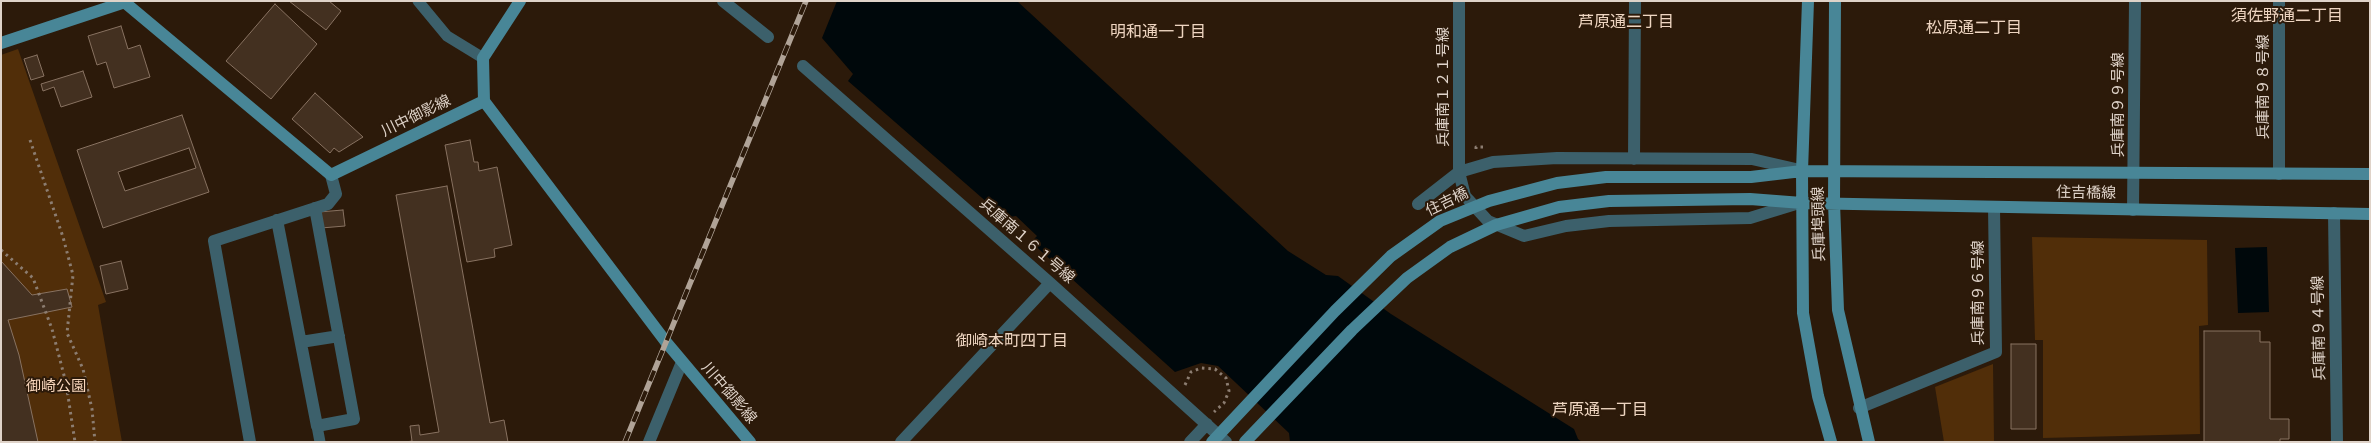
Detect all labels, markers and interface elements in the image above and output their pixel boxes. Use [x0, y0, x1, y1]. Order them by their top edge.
district label: 須佐野通二丁目 [2231, 6, 2343, 26]
district label: 芦原通二丁目 [1578, 12, 1674, 32]
district label: 松原通二丁目 [1926, 18, 2022, 38]
district label: 明和通一丁目 [1110, 22, 1206, 42]
street label: 兵庫南１２１号線 [1434, 27, 1452, 147]
street label: 兵庫南９８号線 [2254, 35, 2272, 139]
street label: 兵庫南９９号線 [2109, 53, 2127, 157]
street label: 川中御影線 [378, 91, 454, 141]
street label: 住吉橋線 [2056, 183, 2116, 203]
street label: 住吉橋 [1423, 184, 1471, 220]
street label: 兵庫埠頭線 [1809, 186, 1829, 262]
street label: 兵庫南１６１号線 [976, 195, 1078, 287]
street label: 兵庫南９６号線 [1969, 241, 1987, 345]
street label: 兵庫南９４号線 [2309, 275, 2329, 381]
district label: 御崎本町四丁目 [956, 331, 1068, 351]
street label: 川中御影線 [698, 359, 760, 427]
park label: 御崎公園 [26, 377, 86, 395]
district label: 芦原通一丁目 [1552, 400, 1648, 420]

